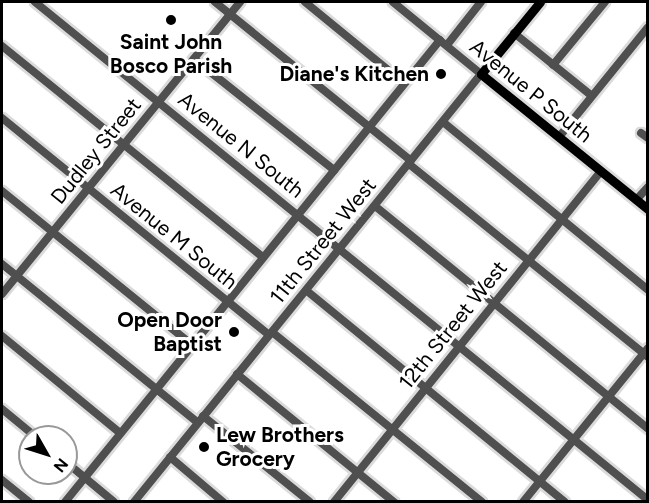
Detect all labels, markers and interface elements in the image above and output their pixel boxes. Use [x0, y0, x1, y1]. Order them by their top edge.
marker: Saint John Bosco Parish [164, 13, 178, 27]
place label: Saint John Bosco Parish [110, 29, 232, 79]
street label: Avenue P South [465, 34, 597, 148]
place label: Diane's Kitchen [279, 61, 429, 87]
marker: Diane's Kitchen [434, 67, 448, 81]
street label: Avenue N South [173, 87, 309, 203]
street label: Dudley Street [46, 93, 146, 209]
street label: 11th Street West [265, 173, 381, 309]
street label: Avenue M South [106, 177, 242, 295]
street label: 12th Street West [394, 256, 512, 394]
place label: Open Door Baptist [117, 307, 222, 357]
marker: Open Door Baptist [227, 325, 241, 339]
place label: Lew Brothers Grocery [216, 422, 344, 472]
north arrow [18, 425, 78, 485]
marker: Lew Brothers Grocery [197, 440, 211, 454]
text: N [50, 455, 72, 476]

